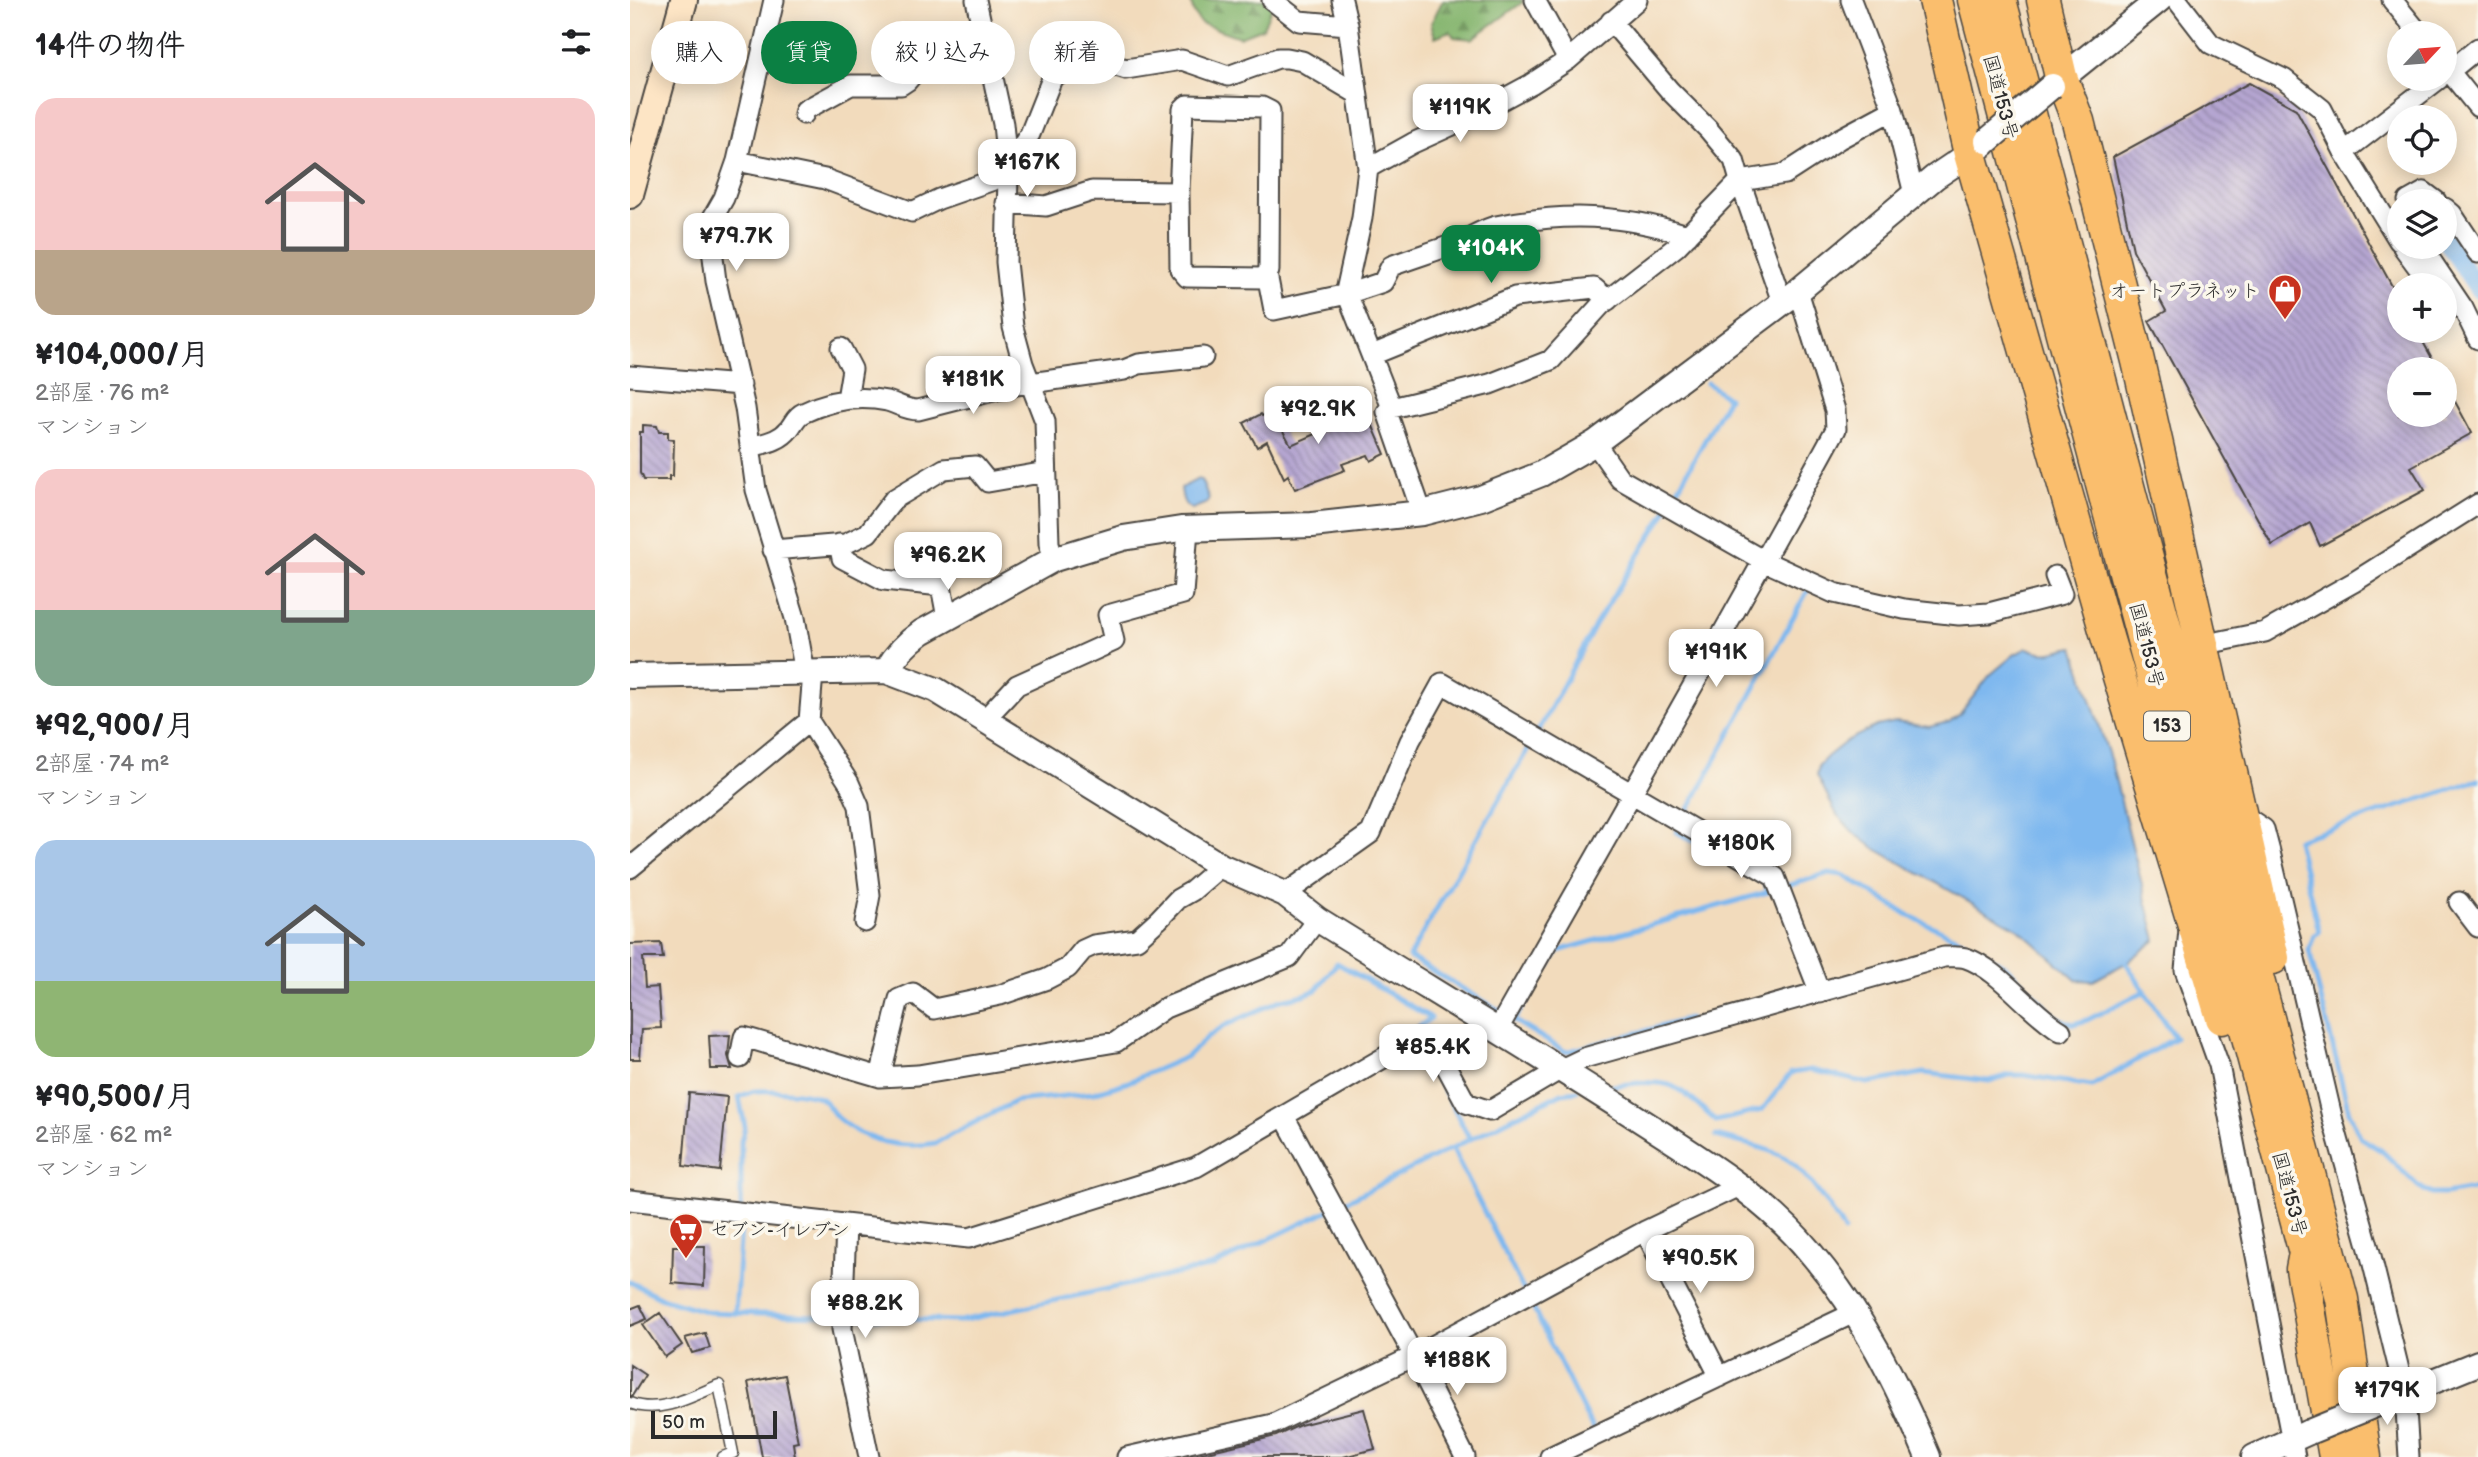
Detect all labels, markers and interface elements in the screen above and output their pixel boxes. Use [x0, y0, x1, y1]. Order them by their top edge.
chip: 購入 [651, 21, 747, 84]
chip: 賃貸 [761, 21, 857, 84]
chip: 絞り込み [871, 21, 1015, 84]
chip: 新着 [1029, 21, 1125, 84]
north arrow [2387, 21, 2457, 91]
map controls [2387, 21, 2457, 427]
icon: filters [557, 23, 595, 61]
text: 14件の物件 [35, 28, 185, 64]
street label: 国道153号 [1978, 52, 2022, 142]
pin: ¥119K [1411, 85, 1509, 144]
text: ¥119K [1429, 93, 1491, 121]
button: locate [2387, 105, 2457, 175]
pin: ¥167K [978, 140, 1076, 199]
icon: home [252, 144, 378, 270]
text: ¥167K [994, 148, 1060, 176]
button: layers [2387, 189, 2457, 259]
pin: ¥79.7K [679, 214, 793, 273]
text: ¥79.7K [699, 222, 773, 250]
pin: ¥104K [1442, 226, 1540, 285]
text: ¥104K [1457, 234, 1525, 262]
shop icon: オートプラネット [2266, 272, 2304, 321]
button: + [2387, 273, 2457, 343]
place label: オートプラネット [2109, 280, 2260, 303]
text: ¥104,000/月 [35, 337, 210, 373]
pin: ¥181K [924, 356, 1022, 416]
button: − [2387, 357, 2457, 427]
text: ¥181K [942, 365, 1004, 393]
text: 2部屋 · 76 m² [35, 379, 169, 407]
pin: ¥92.9K [1261, 386, 1375, 446]
text: ¥92.9K [1280, 395, 1356, 423]
text: マンション [35, 413, 149, 441]
icon: home [252, 515, 378, 641]
pin: ¥96.2K [891, 532, 1005, 592]
text: ¥96.2K [910, 541, 986, 569]
street label: 国道153号 [2124, 600, 2168, 690]
pin: ¥191K [1667, 630, 1765, 689]
text: ¥191K [1685, 638, 1747, 666]
text: ¥92,900/月 [35, 708, 195, 744]
road number: 153 [2144, 712, 2190, 740]
text: 2部屋 · 74 m² [35, 750, 169, 778]
text: マンション [35, 784, 149, 812]
pin: ¥180K [1692, 820, 1790, 880]
text: ¥180K [1707, 829, 1775, 857]
icon: home [252, 886, 378, 1012]
pin: ¥85.4K [1376, 1024, 1490, 1084]
text: ¥85.4K [1395, 1033, 1471, 1061]
text: ¥90,500/月 [35, 1079, 195, 1115]
text: 2部屋 · 62 m² [35, 1121, 172, 1149]
street label: 国道153号 [2267, 1149, 2311, 1239]
text: マンション [35, 1155, 149, 1183]
supermarket icon: セブン-イレブン [667, 1211, 705, 1260]
place label: セブン-イレブン [710, 1219, 850, 1242]
pin: ¥90.5K [1643, 1236, 1757, 1295]
text: ¥90.5K [1662, 1244, 1738, 1272]
pin: ¥88.2K [808, 1280, 922, 1340]
text: ¥88.2K [827, 1289, 903, 1317]
pin: ¥188K [1408, 1338, 1506, 1397]
text: ¥188K [1423, 1346, 1491, 1374]
pin: ¥179K [2338, 1368, 2436, 1427]
text: ¥179K [2354, 1376, 2420, 1404]
scale bar [651, 1408, 777, 1440]
text: 50 m [662, 1411, 705, 1434]

